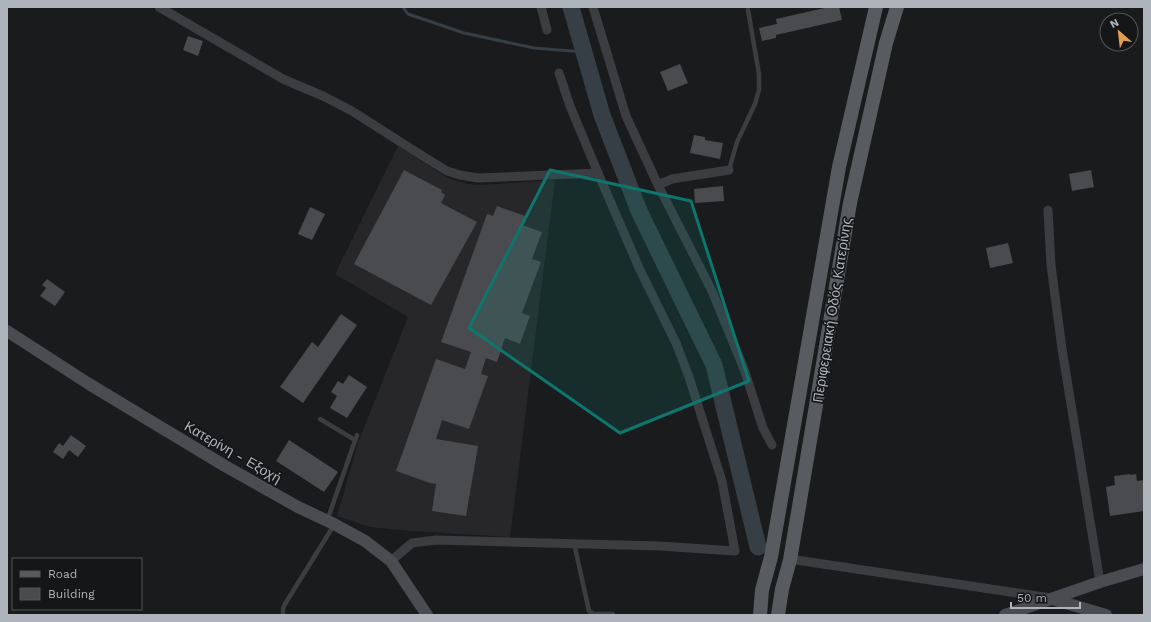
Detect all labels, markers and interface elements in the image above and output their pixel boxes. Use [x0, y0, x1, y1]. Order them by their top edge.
north arrow [1099, 12, 1139, 52]
text: N [1108, 16, 1121, 31]
street label: Περιφερειακή Οδός Κατερίνης [809, 216, 855, 404]
street label: Κατερίνη - Εξοχή [182, 418, 284, 486]
legend [12, 558, 142, 610]
text: Road [48, 567, 77, 581]
scale bar [1011, 584, 1080, 610]
text: Building [48, 587, 95, 601]
text: 50 m [1017, 591, 1047, 605]

